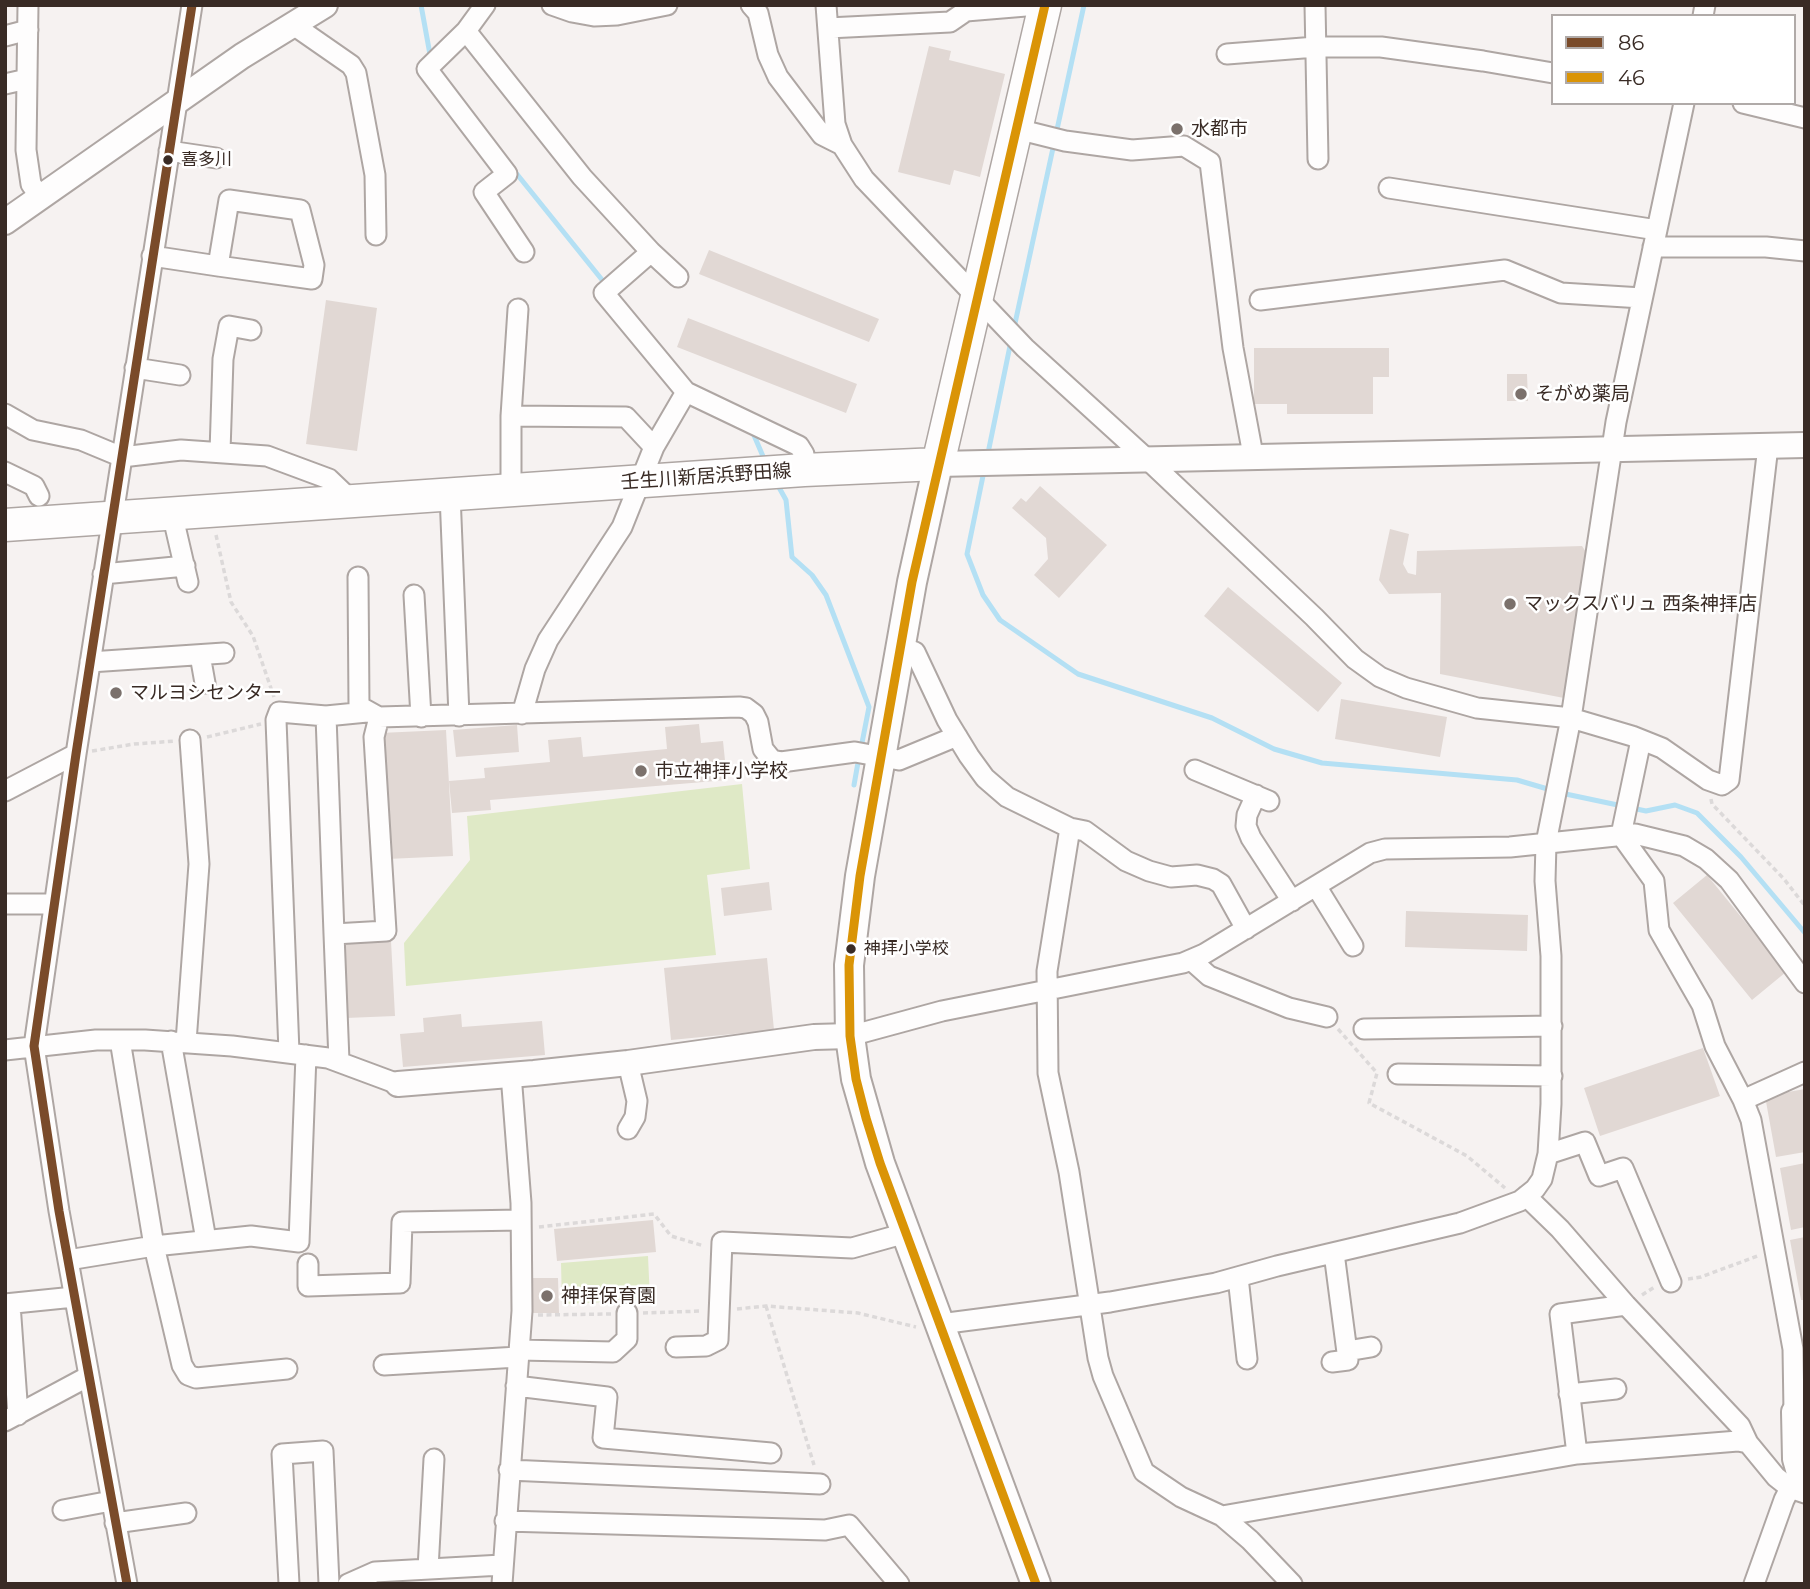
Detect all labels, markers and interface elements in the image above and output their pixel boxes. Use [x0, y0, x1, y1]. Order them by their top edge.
legend [1551, 14, 1796, 105]
text: 86 [1618, 30, 1644, 55]
text: 46 [1618, 65, 1645, 90]
place label: 水都市 [1191, 118, 1248, 140]
marker: 水都市 [1169, 121, 1185, 137]
place label: 喜多川 [181, 150, 232, 170]
marker: 喜多川 [161, 153, 175, 167]
place label: そがめ薬局 [1535, 383, 1630, 405]
marker: そがめ薬局 [1513, 386, 1529, 402]
street label: 壬生川新居浜野田線 [620, 460, 792, 494]
place label: マックスバリュ 西条神拝店 [1524, 593, 1757, 615]
marker: マックスバリュ 西条神拝店 [1502, 596, 1518, 612]
place label: マルヨシセンター [130, 682, 282, 704]
marker: マルヨシセンター [108, 685, 124, 701]
place label: 市立神拝小学校 [655, 760, 788, 782]
marker: 市立神拝小学校 [633, 763, 649, 779]
place label: 神拝小学校 [864, 939, 949, 959]
marker: 神拝小学校 [844, 942, 858, 956]
place label: 神拝保育園 [561, 1285, 656, 1307]
marker: 神拝保育園 [539, 1288, 555, 1304]

